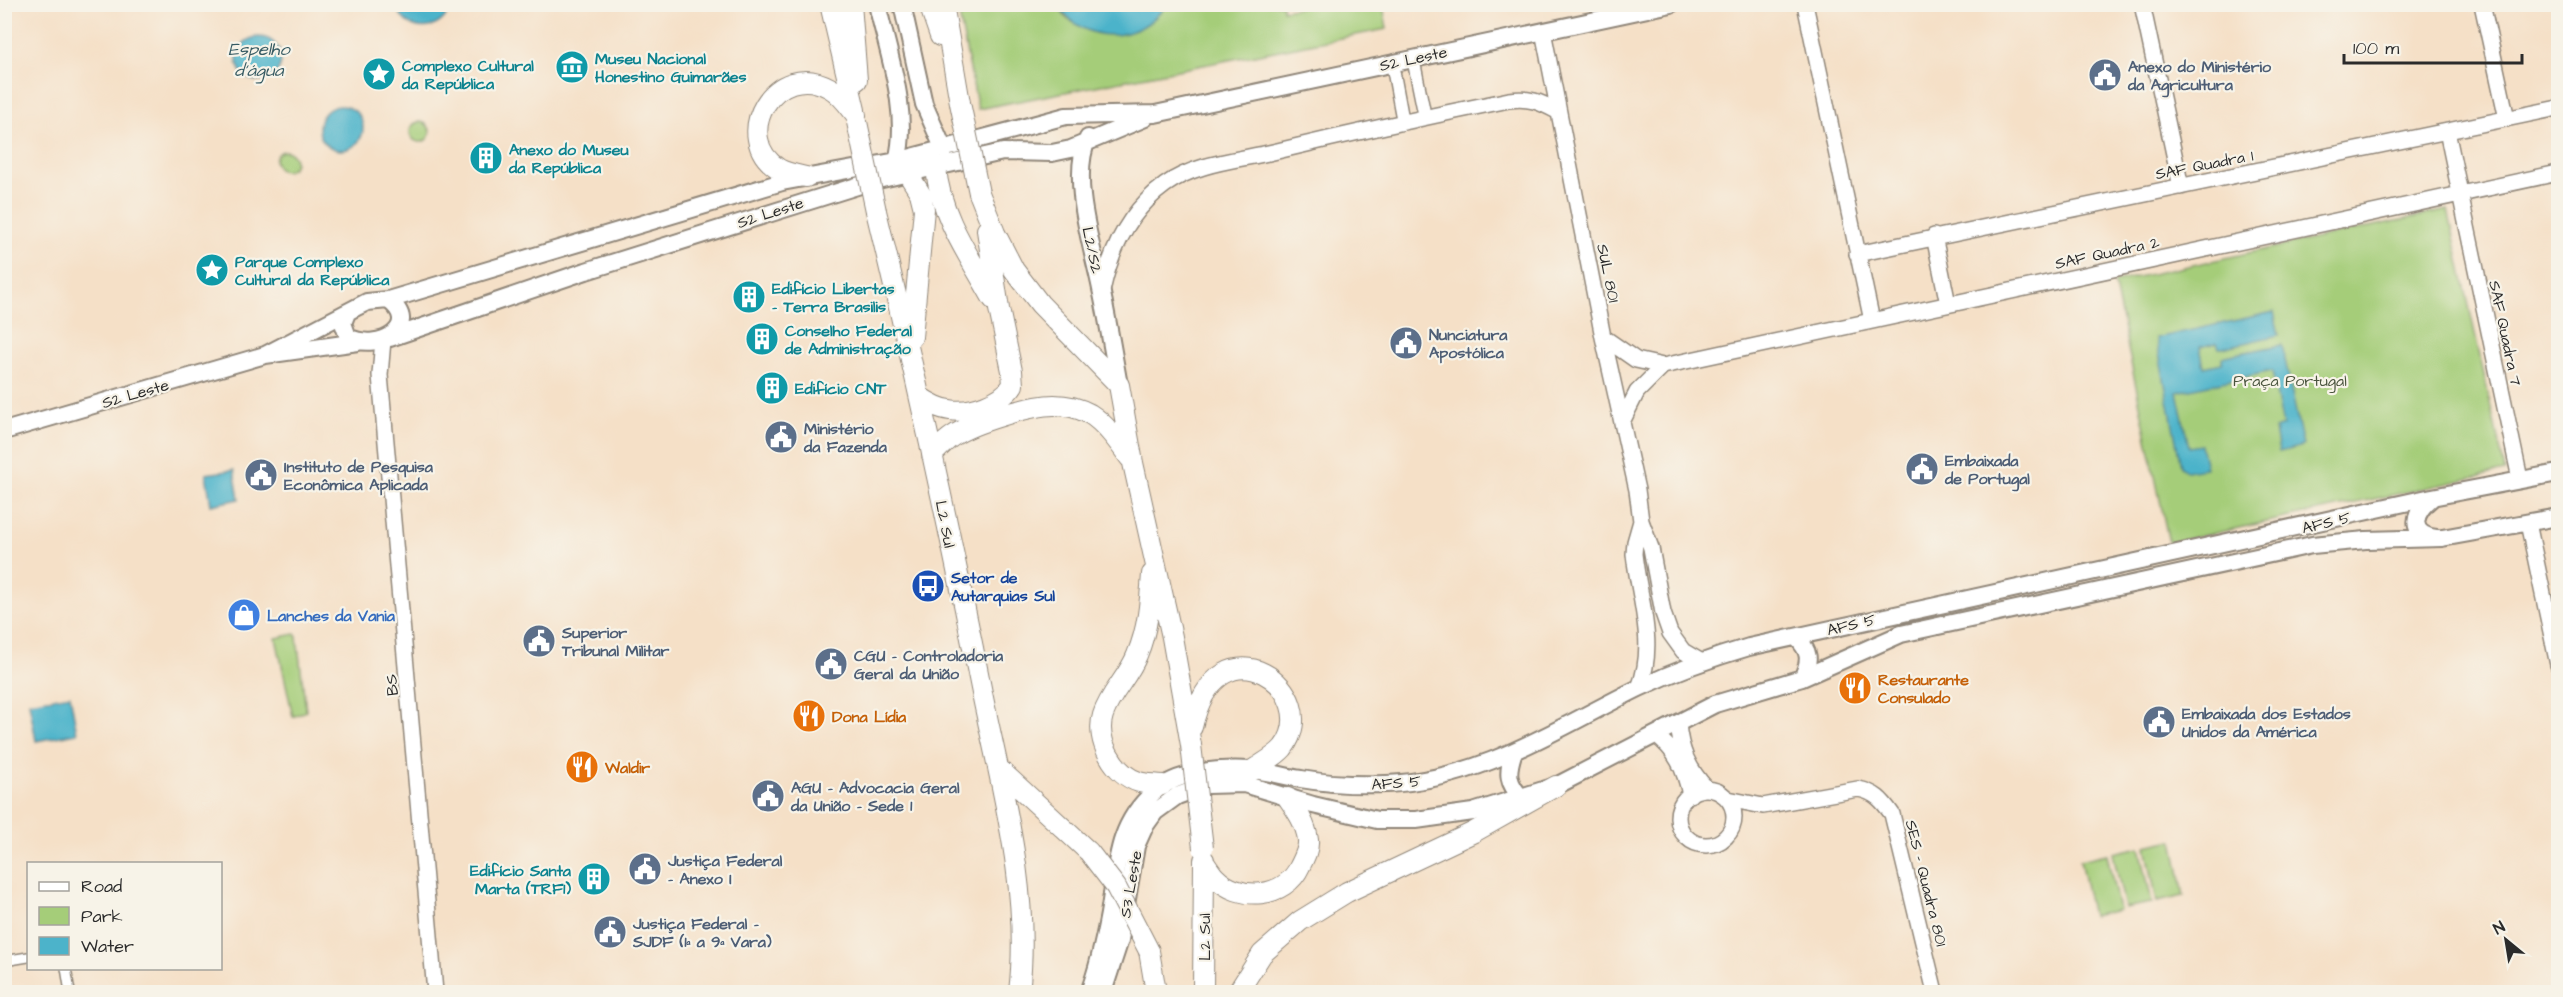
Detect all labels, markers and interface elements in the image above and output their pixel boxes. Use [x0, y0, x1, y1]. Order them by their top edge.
scale bar [2344, 27, 2522, 65]
text: 100 m [2353, 36, 2399, 61]
water label: Espelho d'água [228, 37, 292, 84]
street label: S2 Leste [1377, 41, 1449, 77]
place label: Museu Nacional Honestino Guimarães [595, 48, 747, 88]
museum icon: Museu Nacional Honestino Guimarães [554, 49, 590, 85]
place label: Complexo Cultural da República [401, 55, 534, 95]
place icon: Complexo Cultural da República [361, 56, 397, 92]
place label: Anexo do Ministério da Agricultura [2127, 56, 2272, 98]
public building icon: Anexo do Ministério da Agricultura [2087, 57, 2123, 93]
place label: Anexo do Museu da República [508, 139, 629, 179]
building icon: Anexo do Museu da República [468, 140, 504, 176]
street label: SAF Quadra 1 [2153, 145, 2255, 185]
street label: S2 Leste [734, 192, 807, 234]
street label: L2/S2 [1076, 225, 1108, 275]
street label: SAF Quadra 2 [2053, 231, 2162, 275]
street label: SUL 801 [1591, 242, 1625, 304]
place label: Parque Complexo Cultural da República [235, 251, 390, 291]
place icon: Parque Complexo Cultural da República [194, 252, 230, 288]
place label: Edifício Libertas - Terra Brasilis [772, 278, 895, 318]
building icon: Edifício Libertas - Terra Brasilis [731, 279, 767, 315]
street label: SAF Quadra 7 [2483, 279, 2527, 388]
place label: Conselho Federal de Administração [784, 320, 912, 360]
building icon: Conselho Federal de Administração [744, 321, 780, 357]
place label: Nunciatura Apostólica [1429, 324, 1508, 364]
public building icon: Nunciatura Apostólica [1388, 325, 1424, 361]
building icon: Edifício CNT [754, 370, 790, 406]
park label: Praça Portugal [2233, 370, 2347, 393]
street label: S2 Leste [99, 374, 172, 414]
place label: Edifício CNT [795, 378, 887, 400]
place label: Ministério da Fazenda [803, 418, 888, 458]
public building icon: Ministério da Fazenda [763, 419, 799, 455]
place label: Embaixada de Portugal [1944, 450, 2030, 492]
public building icon: Embaixada de Portugal [1904, 451, 1940, 487]
place label: Instituto de Pesquisa Econômica Aplicada [284, 456, 434, 496]
public building icon: Instituto de Pesquisa Econômica Aplicada [243, 457, 279, 493]
street label: L2 Sul [930, 499, 960, 550]
street label: AFS 5 [2300, 507, 2353, 539]
place label: Setor de Autarquias Sul [950, 567, 1056, 607]
bus stop icon: Setor de Autarquias Sul [910, 568, 946, 604]
shop icon: Lanches da Vania [226, 597, 262, 633]
place label: Lanches da Vania [267, 605, 396, 627]
street label: AFS 5 [1825, 609, 1878, 641]
place label: Superior Tribunal Militar [561, 622, 670, 662]
public building icon: Superior Tribunal Militar [521, 623, 557, 659]
place label: CGU - Controladoria Geral da União [854, 645, 1004, 685]
public building icon: CGU - Controladoria Geral da União [813, 646, 849, 682]
place label: Restaurante Consulado [1878, 669, 1969, 709]
restaurant icon: Restaurante Consulado [1837, 670, 1873, 706]
street label: BS [380, 673, 404, 697]
restaurant icon: Dona Lídia [791, 698, 827, 734]
place label: Embaixada dos Estados Unidos da América [2182, 703, 2351, 743]
public building icon: Embaixada dos Estados Unidos da América [2141, 704, 2177, 740]
place label: Dona Lídia [832, 706, 907, 728]
restaurant icon: Waldir [564, 749, 600, 785]
place label: Waldir [604, 757, 650, 779]
street label: AFS 5 [1371, 770, 1422, 796]
place label: AGU - Advocacia Geral da União - Sede 1 [790, 777, 960, 817]
public building icon: AGU - Advocacia Geral da União - Sede 1 [750, 778, 786, 814]
street label: SES - Quadra 801 [1900, 818, 1952, 949]
street label: S3 Leste [1114, 849, 1148, 919]
place label: Justiça Federal - Anexo I [667, 850, 783, 890]
public building icon: Justiça Federal - Anexo I [627, 851, 663, 887]
place label: Edifício Santa Marta (TRF1) [470, 860, 572, 900]
building icon: Edifício Santa Marta (TRF1) [576, 861, 612, 897]
legend [27, 862, 222, 970]
text: Road [81, 874, 122, 899]
text: Park [81, 904, 123, 929]
north arrow [2476, 910, 2536, 970]
place label: Justiça Federal - SJDF (1ª a 9ª Vara) [632, 913, 772, 953]
street label: L2 Sul [1194, 913, 1216, 961]
public building icon: Justiça Federal - SJDF (1ª a 9ª Vara) [592, 914, 628, 950]
text: N [2489, 916, 2509, 940]
text: Water [81, 934, 134, 959]

